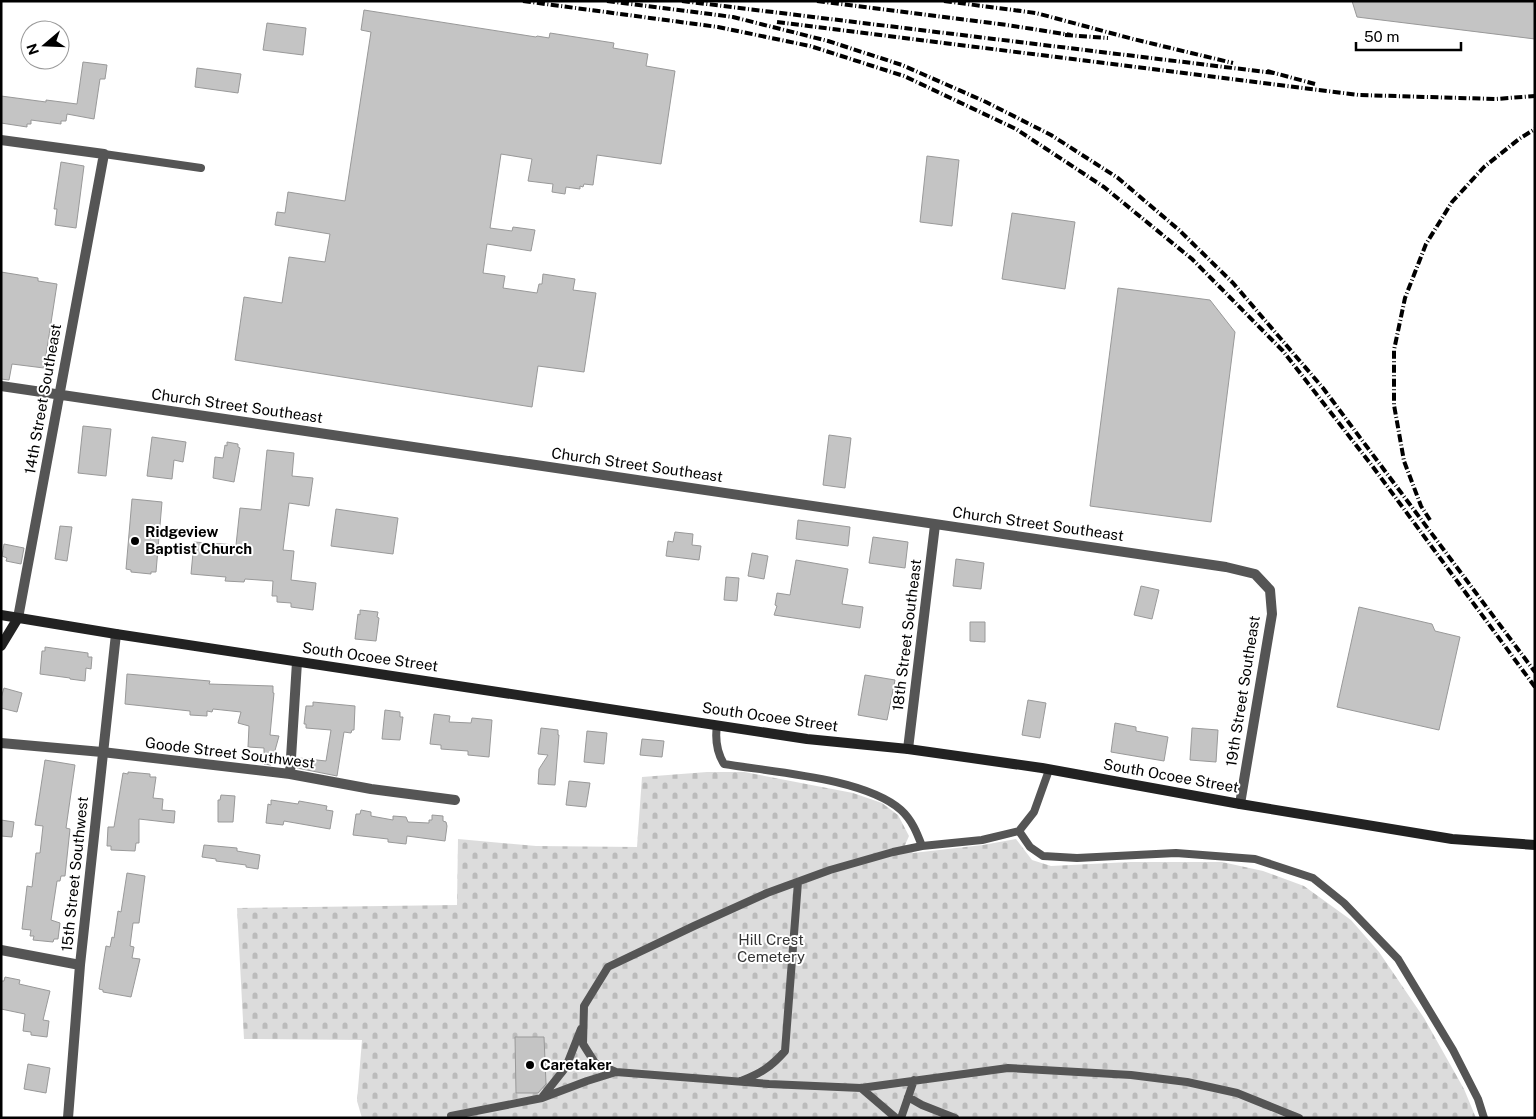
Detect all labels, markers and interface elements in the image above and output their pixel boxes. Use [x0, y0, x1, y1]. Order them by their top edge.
north arrow [20, 20, 70, 70]
scale bar [1356, 20, 1461, 52]
text: 50 m [1364, 28, 1399, 45]
text: N [23, 41, 42, 57]
street label: 14th Street Southeast [21, 322, 64, 476]
street label: Church Street Southeast [150, 385, 324, 426]
street label: Church Street Southeast [550, 444, 724, 485]
street label: Church Street Southeast [951, 503, 1125, 544]
place label: Ridgeview Baptist Church [145, 523, 252, 557]
marker: Ridgeview Baptist Church [129, 535, 141, 547]
street label: 18th Street Southeast [889, 558, 924, 712]
street label: 19th Street Southeast [1222, 614, 1263, 768]
street label: South Ocoee Street [301, 639, 439, 674]
street label: South Ocoee Street [701, 699, 839, 734]
street label: Goode Street Southwest [144, 734, 316, 771]
street label: South Ocoee Street [1102, 755, 1240, 796]
street label: 15th Street Southwest [58, 795, 91, 952]
park label: Hill Crest Cemetery [737, 931, 805, 965]
place label: Caretaker [540, 1056, 611, 1073]
marker: Caretaker [524, 1059, 536, 1071]

